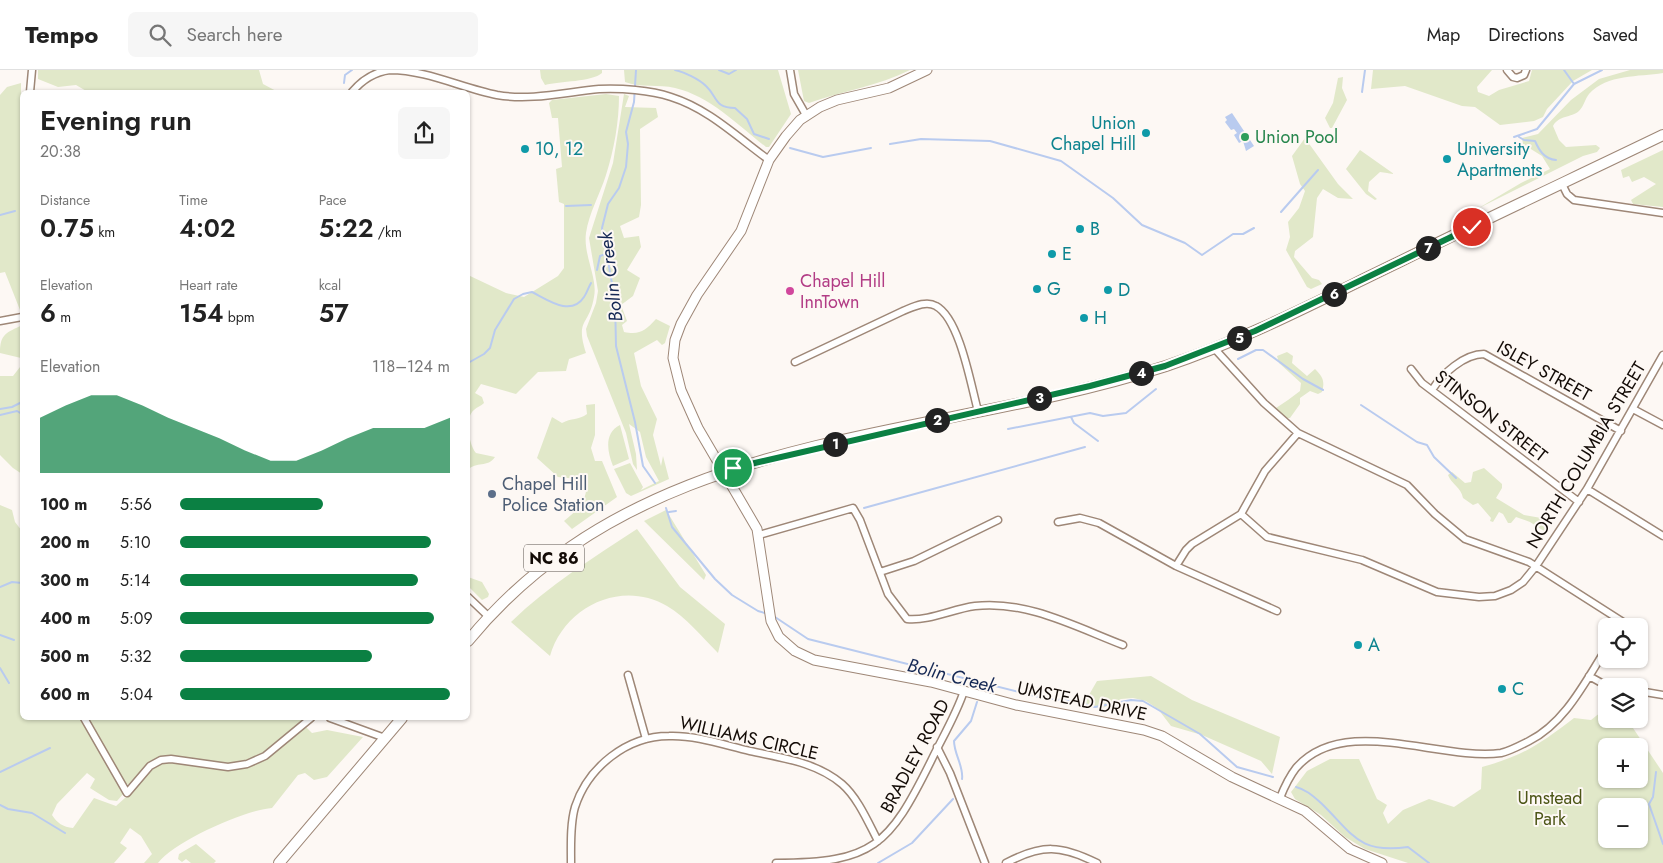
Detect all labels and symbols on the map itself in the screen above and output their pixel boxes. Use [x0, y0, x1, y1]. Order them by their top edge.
place label: Union Chapel Hill [1051, 110, 1136, 157]
place label: Union Pool [1255, 124, 1338, 150]
marker: Union Chapel Hill [1140, 127, 1152, 139]
marker: Union Pool [1239, 131, 1251, 143]
place label: 10, 12 [535, 136, 583, 162]
place label: University Apartments [1457, 136, 1543, 183]
marker: 10, 12 [519, 143, 531, 155]
marker: University Apartments [1441, 153, 1453, 165]
pin [1451, 206, 1493, 248]
place label: B [1090, 216, 1100, 242]
marker: B [1074, 223, 1086, 235]
water label: Bolin Creek [591, 229, 629, 324]
pin: 7 [1416, 236, 1440, 260]
place label: E [1062, 241, 1072, 267]
marker: E [1046, 248, 1058, 260]
place label: Chapel Hill InnTown [800, 268, 885, 315]
place label: G [1047, 276, 1061, 302]
place label: D [1118, 277, 1130, 303]
pin: 6 [1322, 282, 1346, 306]
marker: G [1031, 283, 1043, 295]
marker: D [1102, 284, 1114, 296]
marker: Chapel Hill InnTown [784, 285, 796, 297]
place label: H [1094, 305, 1107, 331]
marker: H [1078, 312, 1090, 324]
pin: 5 [1226, 326, 1252, 350]
street label: ISLEY STREET [1492, 334, 1596, 408]
street label: NORTH COLUMBIA STREET [1520, 356, 1652, 553]
pin: 4 [1128, 360, 1154, 386]
street label: STINSON STREET [1429, 364, 1553, 469]
pin: 3 [1026, 386, 1052, 410]
pin: 2 [924, 408, 950, 432]
pin: 1 [822, 432, 848, 456]
pin [712, 447, 754, 489]
place label: Chapel Hill Police Station [502, 471, 604, 518]
marker: Chapel Hill Police Station [486, 488, 498, 500]
road number: NC 86 [524, 544, 584, 572]
place label: A [1368, 632, 1380, 658]
marker: A [1352, 639, 1364, 651]
water label: Bolin Creek [905, 651, 1000, 700]
street label: UMSTEAD DRIVE [1015, 675, 1149, 727]
place label: C [1512, 676, 1524, 702]
marker: C [1496, 683, 1508, 695]
street label: BRADLEY ROAD [874, 694, 956, 818]
street label: WILLIAMS CIRCLE [677, 709, 821, 767]
park label: Umstead Park [1517, 785, 1583, 832]

